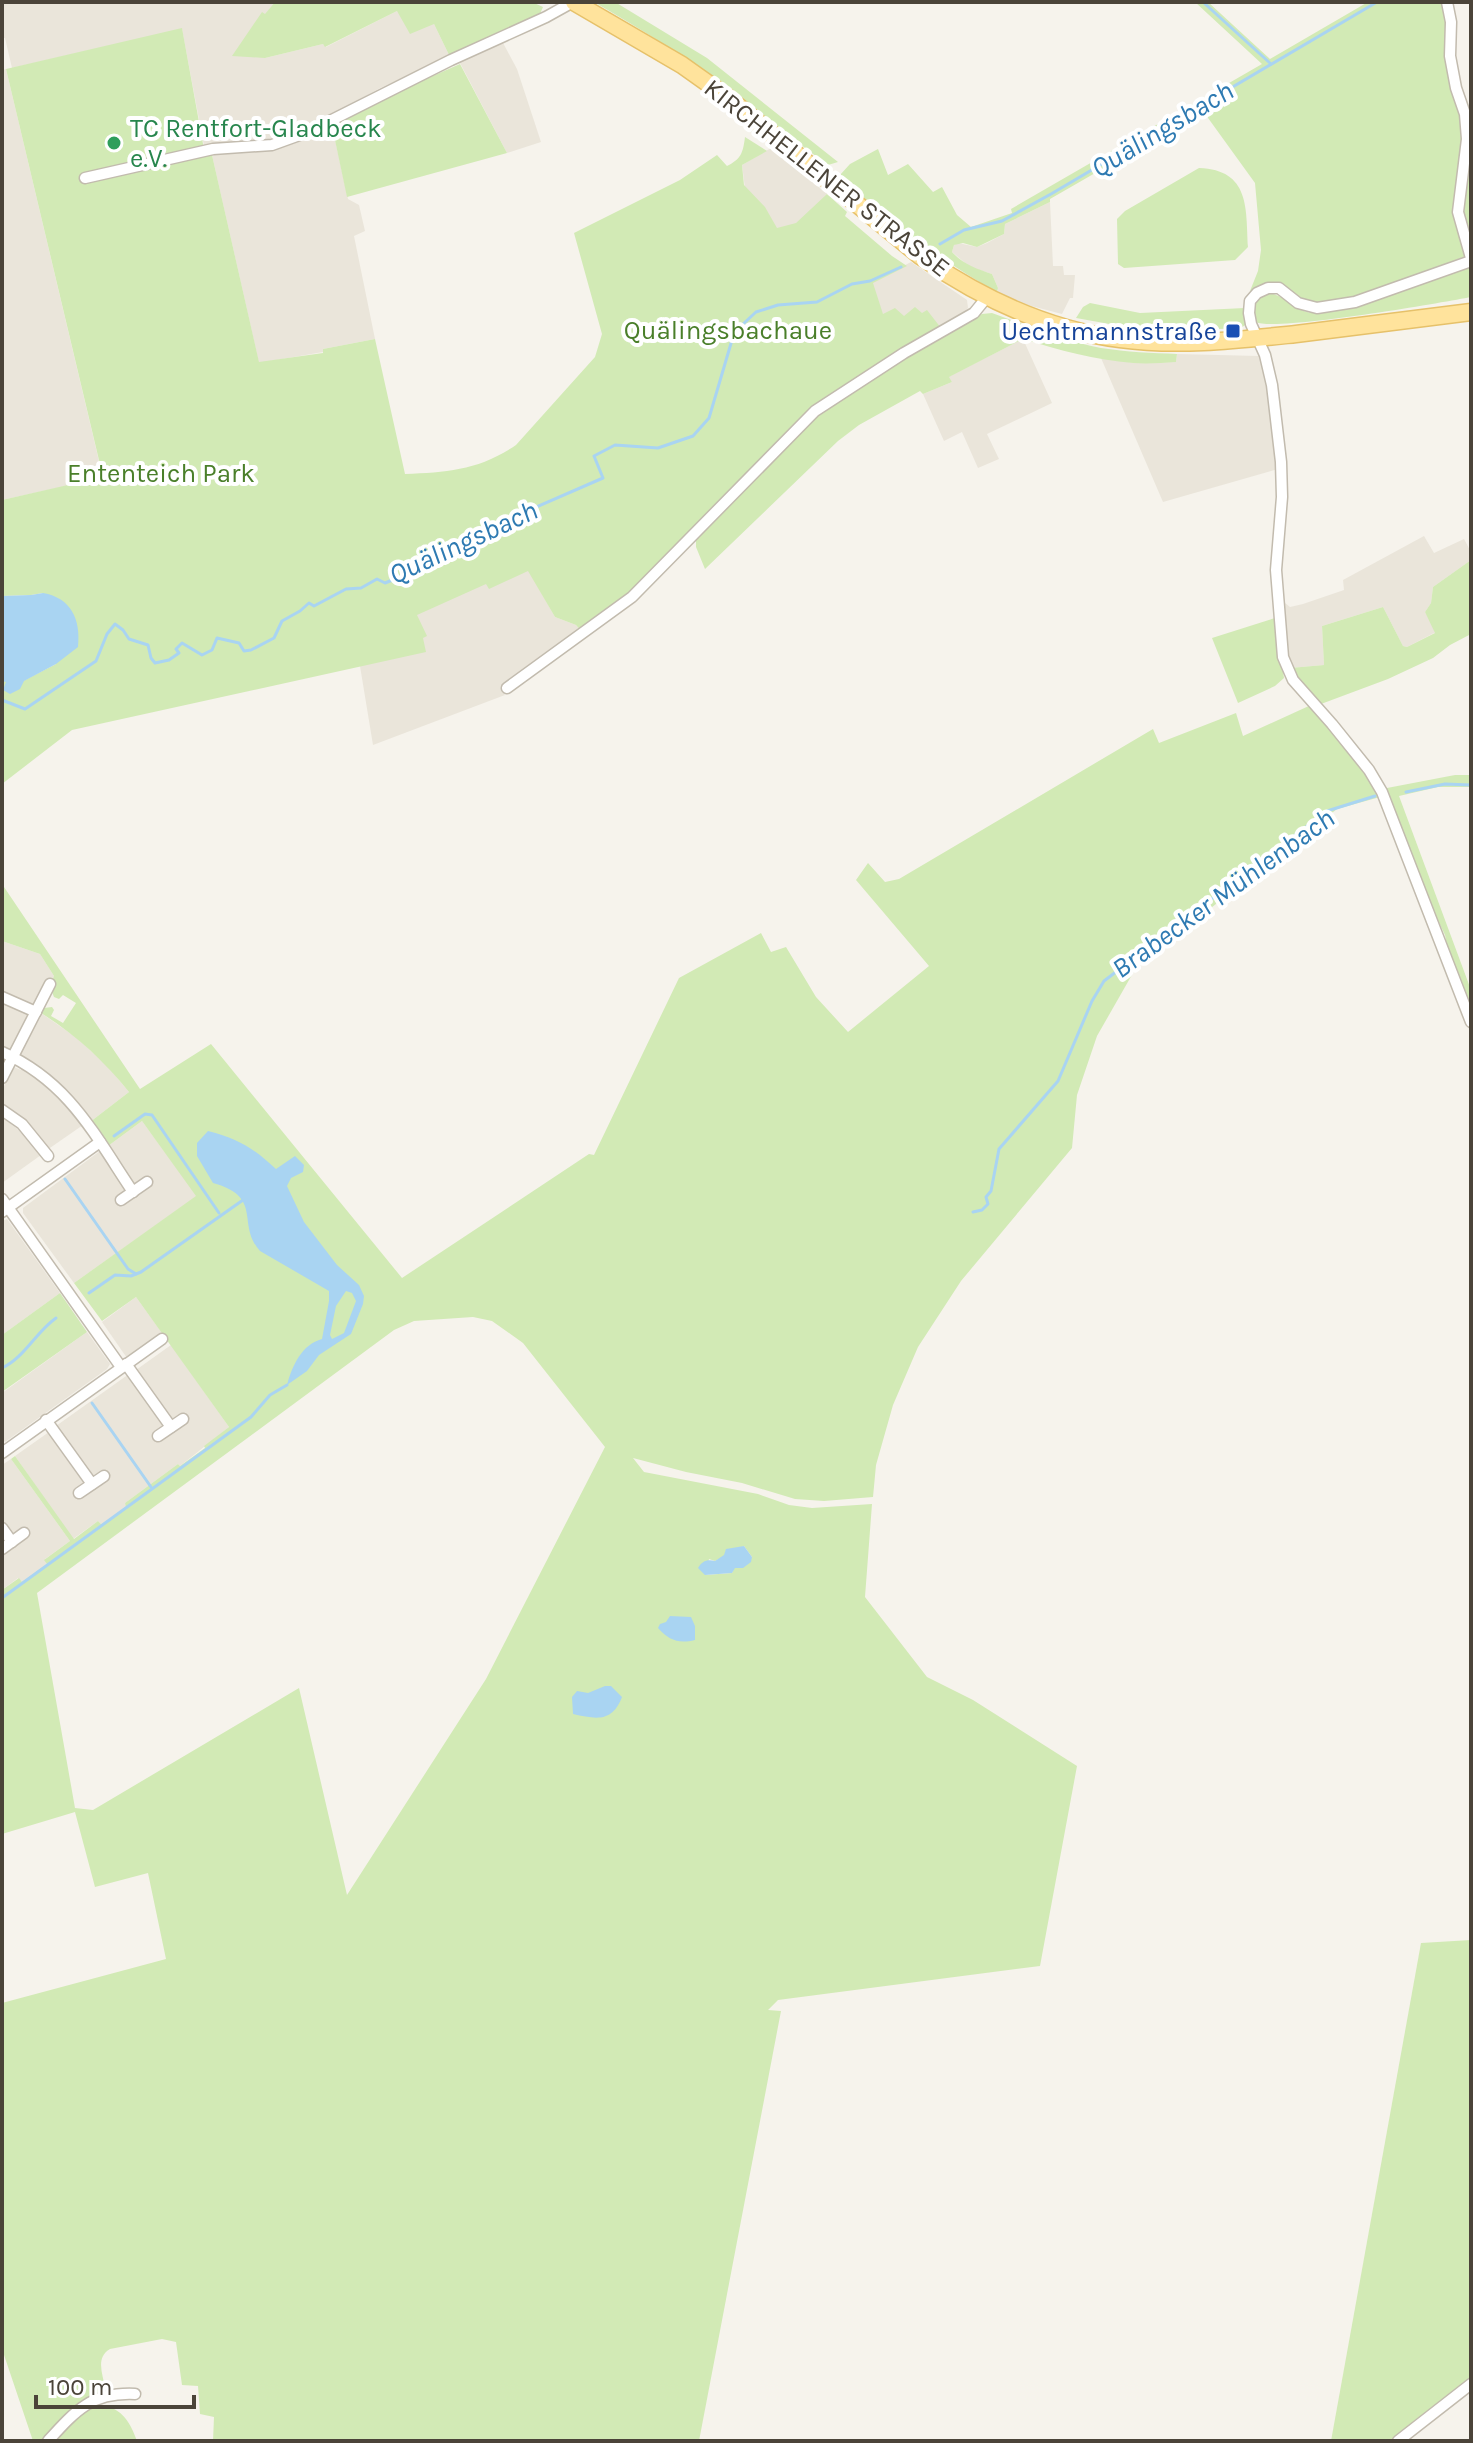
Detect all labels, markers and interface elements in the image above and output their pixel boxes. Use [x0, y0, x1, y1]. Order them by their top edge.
street label: KIRCHHELLENER STRASSE [698, 72, 956, 284]
water label: Quälingsbach [1085, 74, 1239, 184]
place label: TC Rentfort-Gladbeck e.V. [130, 113, 382, 174]
marker: TC Rentfort-Gladbeck e.V. [105, 134, 123, 152]
park label: Quälingsbachaue [624, 315, 832, 346]
place label: Uechtmannstraße [1001, 316, 1217, 347]
marker: Uechtmannstraße [1224, 322, 1242, 340]
park label: Ententeich Park [67, 458, 255, 489]
water label: Quälingsbach [383, 493, 543, 591]
water label: Brabecker Mühlenbach [1105, 801, 1341, 985]
scale bar [36, 2359, 194, 2409]
text: 100 m [48, 2373, 113, 2401]

